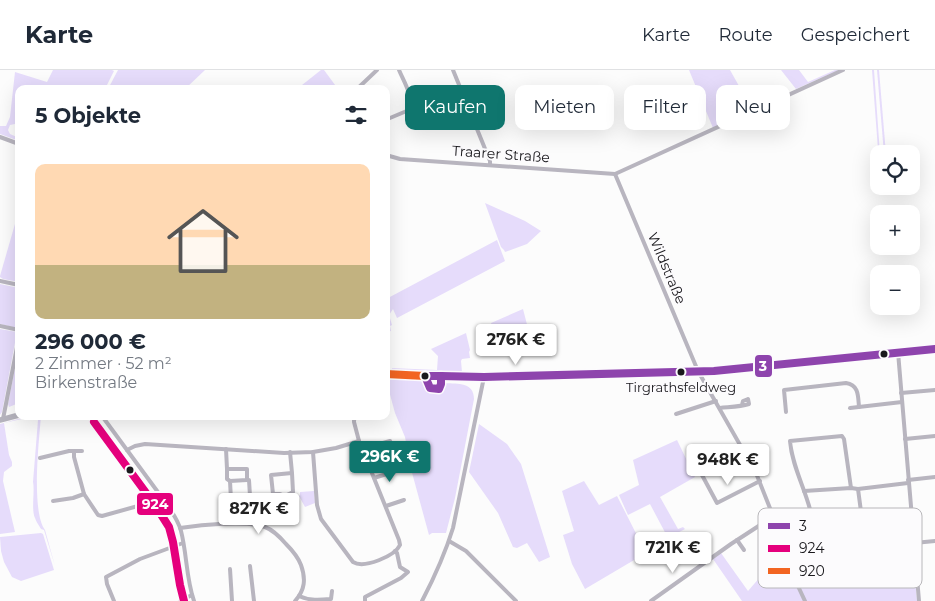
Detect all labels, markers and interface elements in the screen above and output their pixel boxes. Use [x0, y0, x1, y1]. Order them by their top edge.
text: Karte [25, 20, 93, 49]
text: Karte [642, 24, 690, 46]
text: Route [718, 24, 773, 46]
text: Gespeichert [801, 24, 910, 46]
chip: Kaufen [405, 85, 505, 130]
chip: Mieten [515, 85, 614, 130]
chip: Filter [624, 85, 706, 130]
chip: Neu [716, 85, 790, 130]
icon: filters [342, 101, 370, 129]
text: 5 Objekte [35, 103, 141, 128]
street label: Traarer Straße [451, 142, 551, 166]
map controls [870, 145, 920, 315]
button: locate [870, 145, 920, 195]
icon: home [158, 196, 248, 286]
button: + [870, 205, 920, 255]
street label: Wildstraße [644, 230, 690, 306]
button: − [870, 265, 920, 315]
pin: 276K € [475, 324, 557, 366]
text: 296 000 € [35, 329, 146, 354]
text: 276K € [487, 330, 545, 349]
unlabelled marker [879, 349, 889, 359]
text: 2 Zimmer · 52 m² [35, 354, 172, 373]
line badge: 3 [754, 354, 773, 378]
text: 3 [758, 357, 767, 375]
marker: Tirgrathsfeldweg [676, 367, 686, 377]
unlabelled marker [420, 371, 430, 381]
text: Birkenstraße [35, 373, 137, 392]
place label: Tirgrathsfeldweg [626, 379, 736, 395]
pin: 296K € [349, 440, 431, 483]
pin: 948K € [687, 444, 769, 486]
text: 296K € [360, 447, 420, 466]
text: 948K € [697, 450, 759, 469]
unlabelled marker [125, 465, 135, 475]
line badge: 924 [136, 492, 174, 516]
pin: 827K € [218, 492, 300, 535]
text: 924 [142, 495, 169, 513]
text: 827K € [229, 499, 289, 518]
legend [758, 508, 922, 588]
text: 3 [799, 517, 807, 535]
pin: 721K € [632, 532, 714, 574]
text: 721K € [646, 538, 700, 557]
text: 924 [799, 539, 825, 557]
text: 920 [799, 562, 825, 580]

